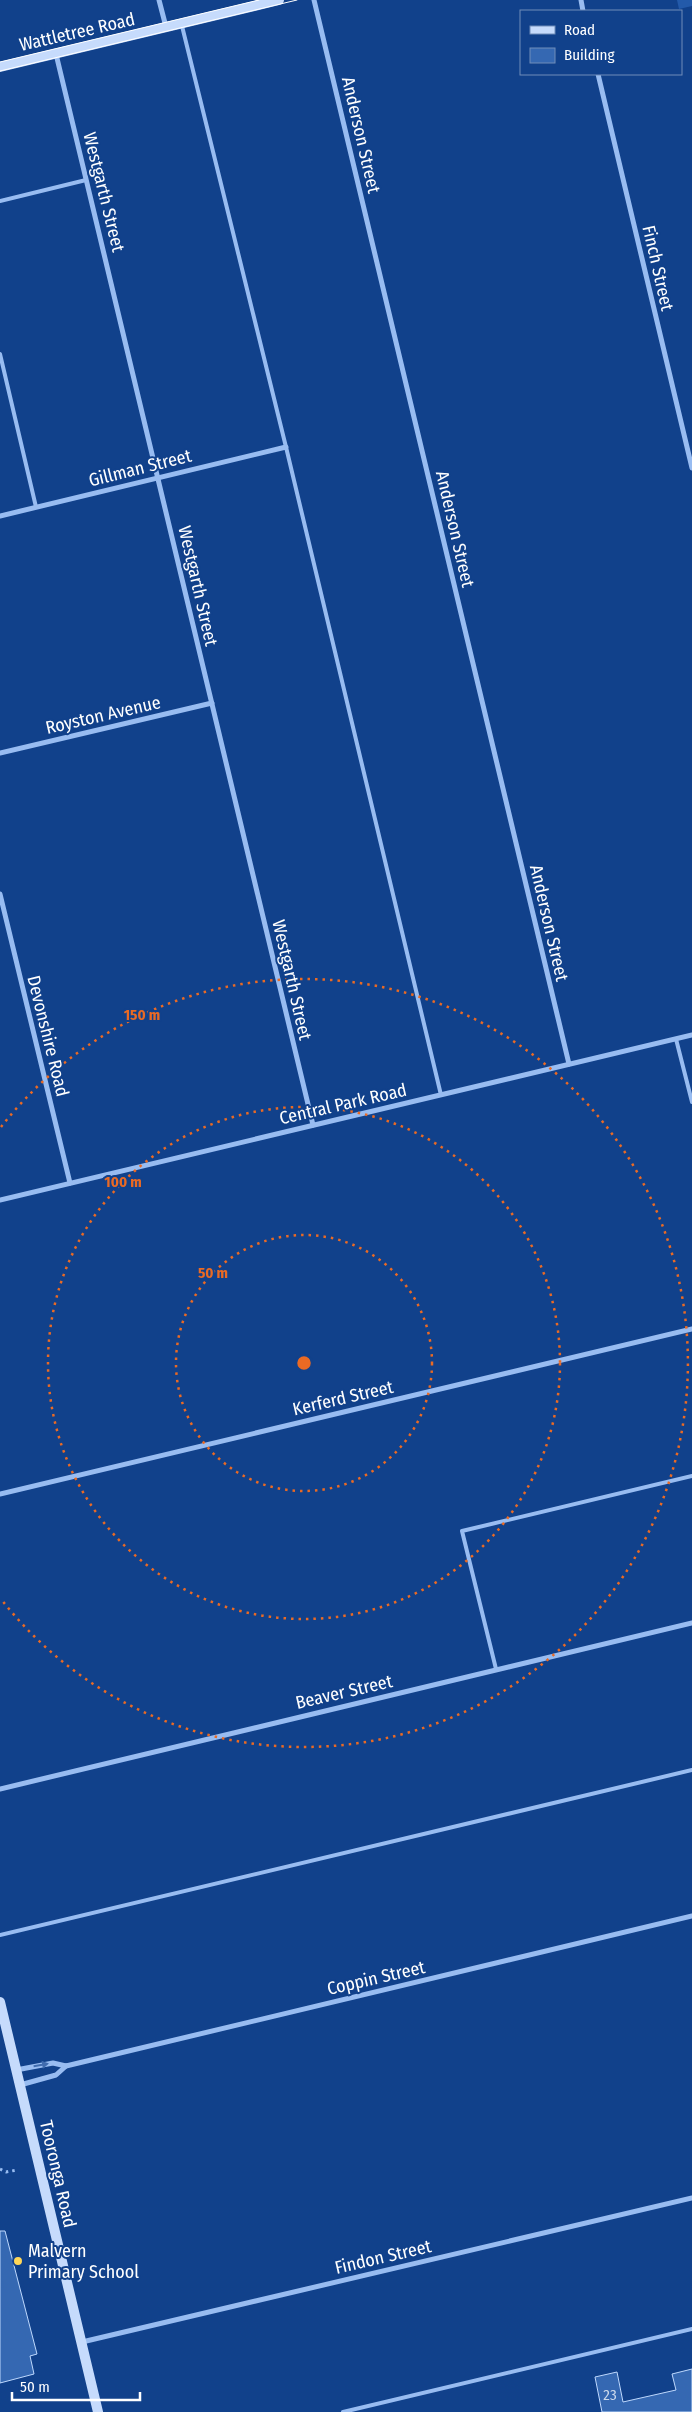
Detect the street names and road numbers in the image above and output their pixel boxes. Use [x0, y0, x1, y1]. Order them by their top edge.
street label: Wattletree Road [17, 8, 137, 56]
street label: Anderson Street [337, 75, 385, 195]
street label: Westgarth Street [78, 130, 130, 254]
street label: Finch Street [637, 223, 679, 313]
street label: Gillman Street [86, 445, 194, 491]
street label: Anderson Street [431, 469, 479, 589]
street label: Westgarth Street [173, 524, 223, 648]
street label: Royston Avenue [43, 691, 163, 739]
street label: Anderson Street [525, 863, 573, 983]
street label: Westgarth Street [267, 918, 317, 1042]
street label: Devonshire Road [22, 973, 74, 1099]
street label: Central Park Road [277, 1079, 409, 1129]
street label: Kerferd Street [291, 1376, 396, 1420]
street label: Beaver Street [293, 1670, 395, 1714]
street label: Coppin Street [325, 1956, 427, 2000]
street label: Tooronga Road [35, 2118, 81, 2230]
street label: Findon Street [333, 2235, 434, 2279]

